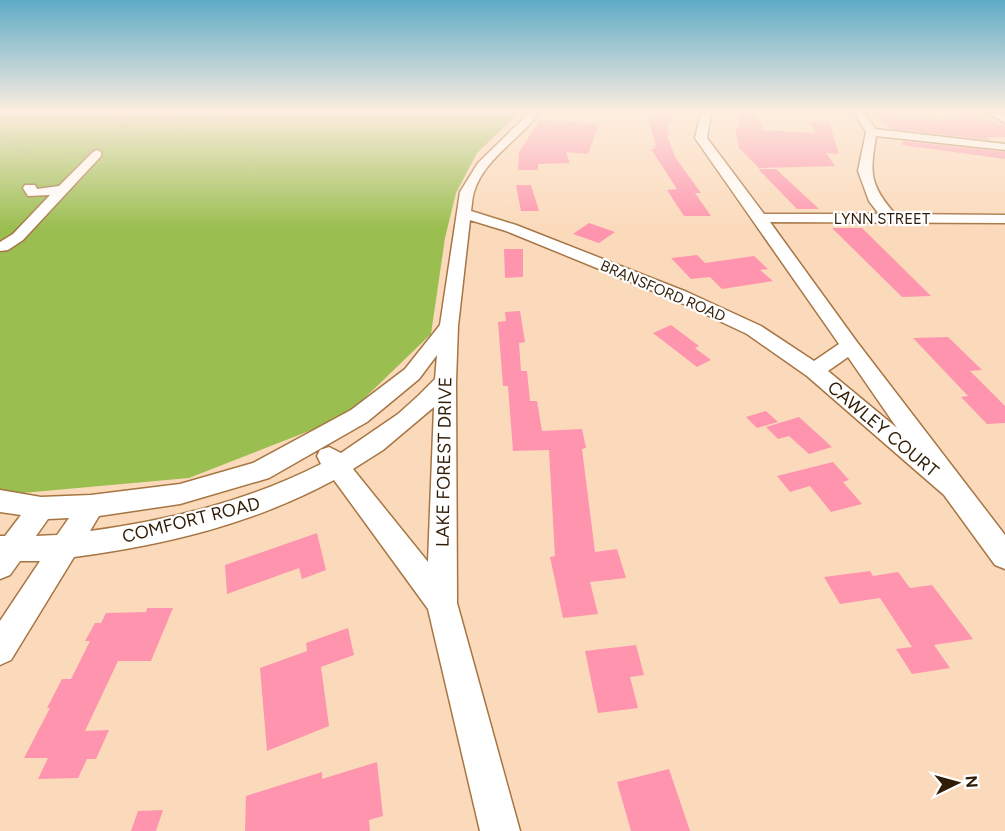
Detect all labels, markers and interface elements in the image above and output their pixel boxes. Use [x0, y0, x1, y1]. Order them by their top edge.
street label: LYNN STREET [834, 210, 931, 228]
street label: BRANSFORD ROAD [598, 256, 728, 326]
street label: CAWLEY COURT [823, 376, 943, 482]
street label: LAKE FOREST DRIVE [432, 377, 456, 547]
street label: COMFORT ROAD [120, 492, 262, 548]
north arrow [927, 753, 987, 813]
text: N [961, 775, 981, 789]

